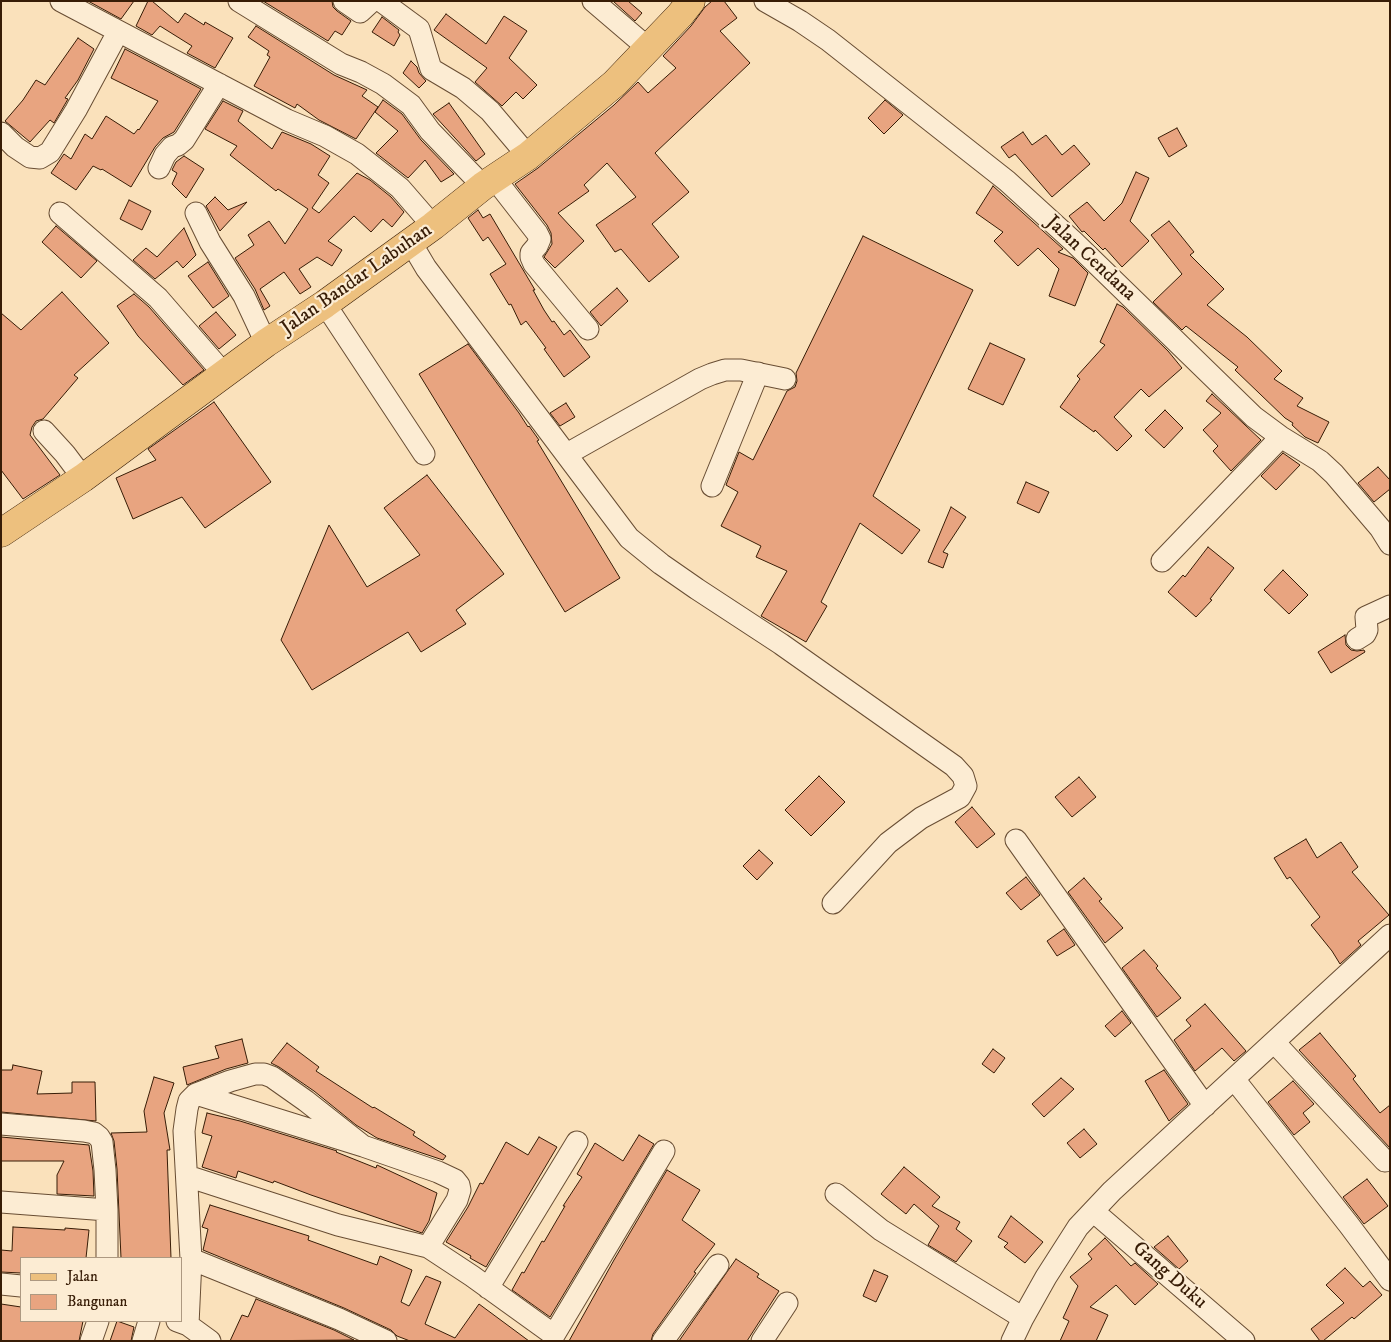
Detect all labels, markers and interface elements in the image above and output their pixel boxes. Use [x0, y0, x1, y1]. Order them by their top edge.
street label: Jalan Cendana [1040, 211, 1140, 307]
street label: Jalan Bandar Labuhan [277, 219, 437, 341]
street label: Gang Duku [1127, 1237, 1211, 1315]
legend [20, 1257, 182, 1322]
text: Jalan [67, 1267, 98, 1286]
text: Bangunan [67, 1292, 127, 1311]

